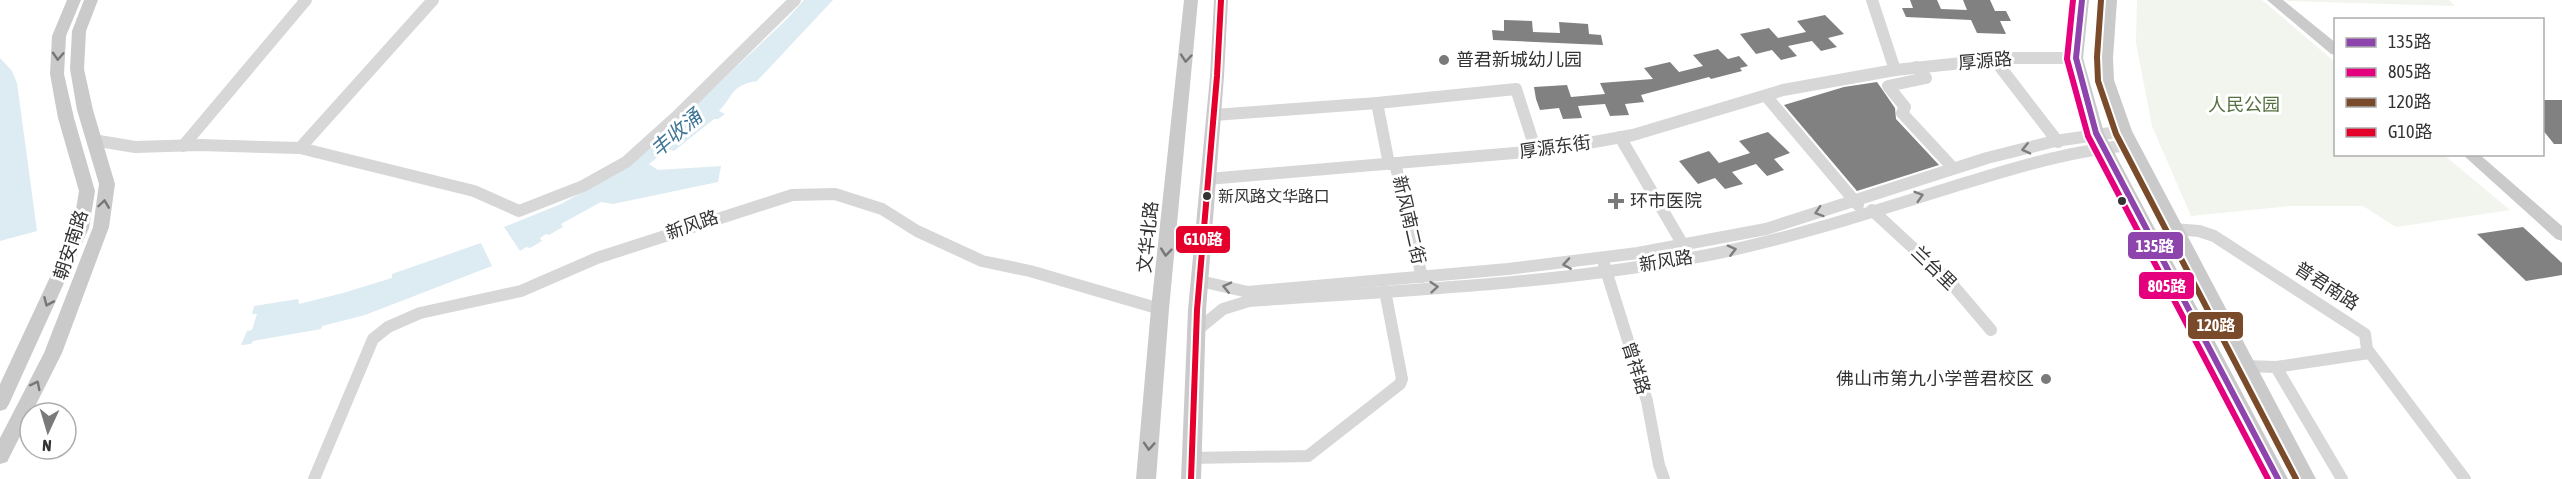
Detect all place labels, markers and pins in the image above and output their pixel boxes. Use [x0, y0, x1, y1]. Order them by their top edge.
place label: 普君新城幼儿园 [1456, 49, 1582, 70]
marker: 普君新城幼儿园 [1437, 53, 1451, 67]
place label: 新风路文华路口 [1218, 187, 1330, 205]
marker: 新风路文华路口 [1201, 190, 1213, 202]
place label: 环市医院 [1630, 190, 1702, 211]
marker: 环市医院 [1607, 192, 1625, 210]
unlabelled marker [2116, 195, 2128, 207]
place label: 佛山市第九小学普君校区 [1836, 368, 2034, 389]
marker: 佛山市第九小学普君校区 [2039, 372, 2053, 386]

